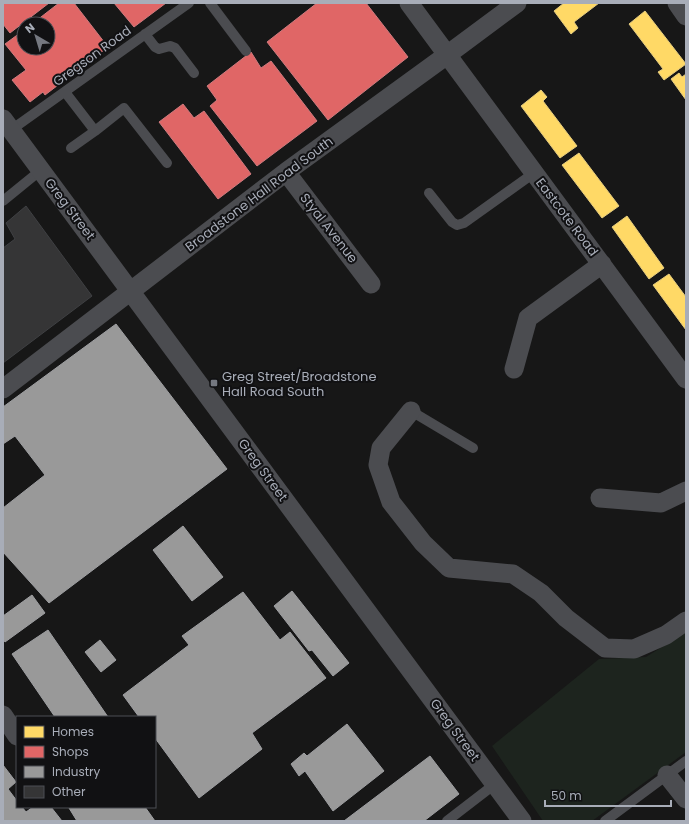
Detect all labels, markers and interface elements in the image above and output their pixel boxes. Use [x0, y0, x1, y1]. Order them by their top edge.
north arrow [16, 16, 56, 56]
text: N [22, 19, 38, 37]
street label: Gregson Road [49, 21, 135, 91]
street label: Broadstone Hall Road South [181, 132, 337, 256]
street label: Greg Street [40, 174, 100, 244]
street label: Eastcote Road [531, 174, 603, 260]
street label: Styal Avenue [296, 189, 362, 267]
place label: Greg Street/Broadstone Hall Road South [222, 367, 376, 401]
marker: Greg Street/Broadstone Hall Road South [209, 378, 219, 388]
street label: Greg Street [234, 435, 292, 505]
street label: Greg Street [426, 695, 484, 765]
legend [16, 716, 156, 808]
text: Homes [52, 723, 94, 740]
text: Shops [52, 743, 89, 760]
text: Industry [52, 763, 101, 780]
scale bar [545, 782, 671, 808]
text: Other [52, 783, 86, 800]
text: 50 m [551, 787, 582, 804]

